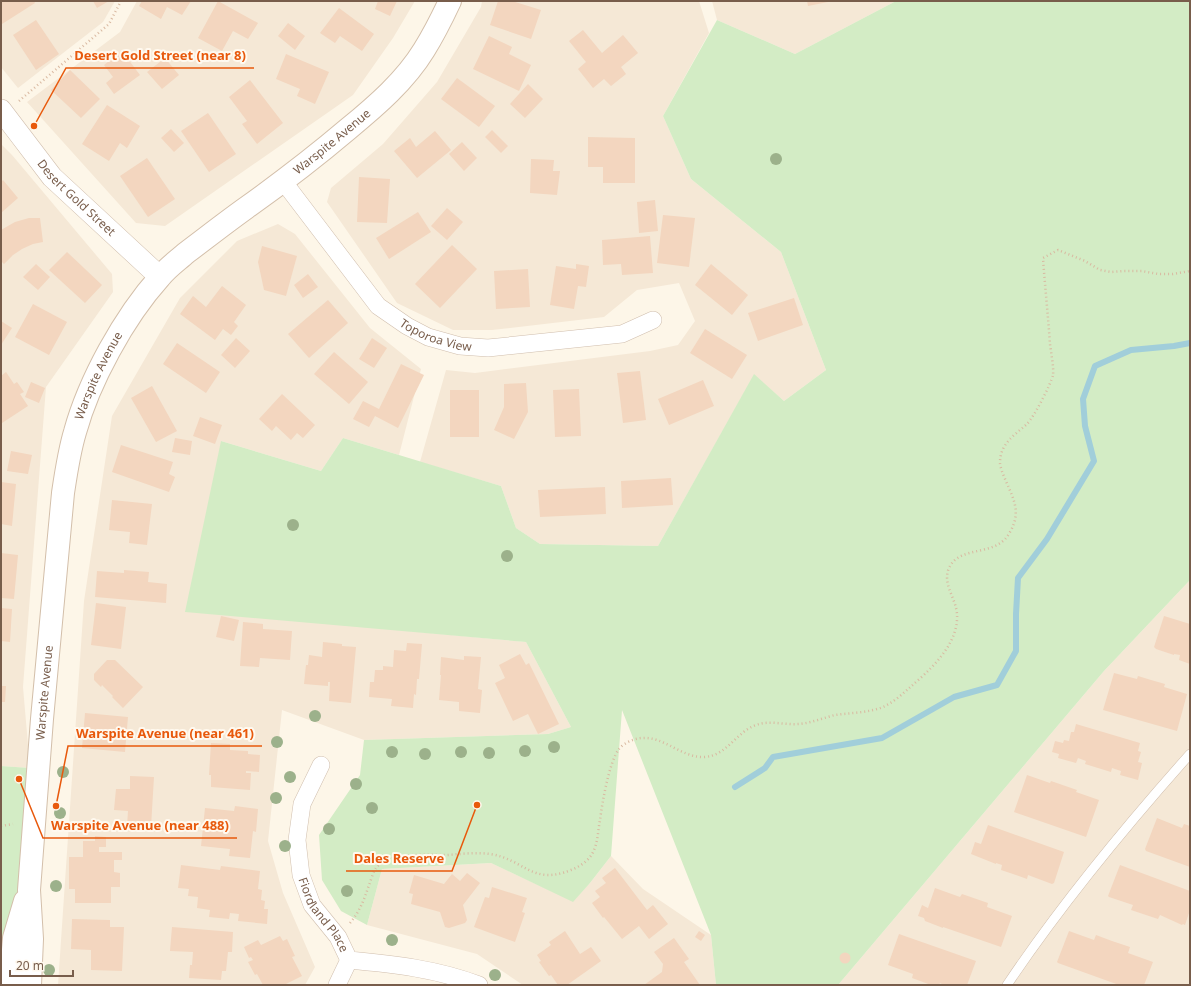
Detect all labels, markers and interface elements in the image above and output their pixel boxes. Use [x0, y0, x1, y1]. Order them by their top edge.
callout: Desert Gold Street (near 8) [66, 43, 254, 68]
text: Desert Gold Street (near 8) [74, 46, 246, 64]
street label: Warspite Avenue [290, 105, 374, 178]
street label: Desert Gold Street [33, 156, 120, 240]
street label: Toporoa View [397, 315, 473, 355]
street label: Warspite Avenue [70, 328, 126, 422]
street label: Warspite Avenue [31, 644, 57, 741]
callout: Warspite Avenue (near 461) [68, 721, 262, 746]
text: Warspite Avenue (near 461) [76, 724, 254, 742]
callout: Warspite Avenue (near 488) [43, 813, 237, 838]
text: Warspite Avenue (near 488) [51, 816, 229, 834]
callout: Dales Reserve [346, 846, 452, 871]
text: Dales Reserve [354, 849, 444, 867]
street label: Fiordland Place [295, 875, 353, 955]
scale bar [10, 952, 73, 978]
text: 20 m [16, 957, 44, 974]

